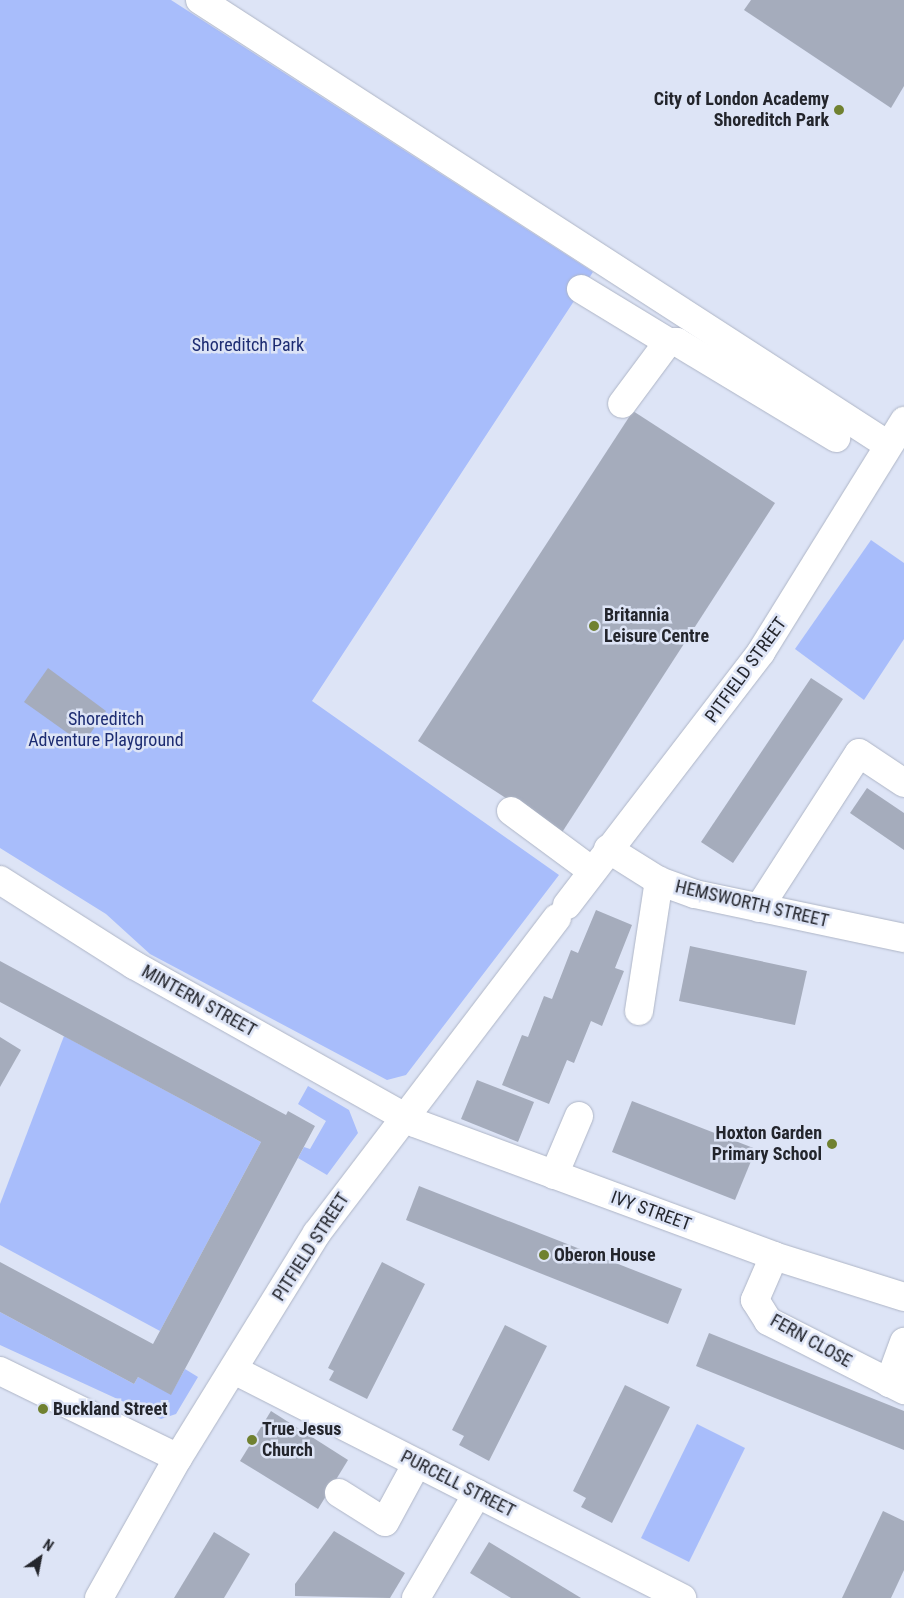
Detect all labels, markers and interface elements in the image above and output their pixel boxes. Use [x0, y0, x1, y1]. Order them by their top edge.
place label: City of London Academy Shoreditch Park [654, 89, 829, 132]
marker: City of London Academy Shoreditch Park [833, 104, 845, 116]
park label: Shoreditch Park [192, 334, 304, 356]
place label: Britannia Leisure Centre [604, 605, 709, 648]
street label: PITFIELD STREET [701, 613, 791, 727]
marker: Britannia Leisure Centre [588, 620, 600, 632]
park label: Shoreditch Adventure Playground [28, 709, 184, 752]
street label: HEMSWORTH STREET [673, 876, 831, 932]
street label: MINTERN STREET [138, 961, 260, 1041]
place label: Hoxton Garden Primary School [712, 1123, 822, 1166]
marker: Hoxton Garden Primary School [826, 1138, 838, 1150]
street label: IVY STREET [608, 1187, 694, 1235]
street label: PITFIELD STREET [268, 1189, 354, 1305]
place label: Oberon House [554, 1244, 656, 1266]
marker: Oberon House [538, 1249, 550, 1261]
street label: FERN CLOSE [767, 1310, 855, 1372]
place label: Buckland Street [53, 1398, 168, 1420]
marker: Buckland Street [37, 1403, 49, 1415]
place label: True Jesus Church [262, 1419, 341, 1462]
marker: True Jesus Church [246, 1434, 258, 1446]
street label: PURCELL STREET [397, 1446, 519, 1522]
north arrow [15, 1533, 65, 1583]
text: N [40, 1536, 56, 1554]

